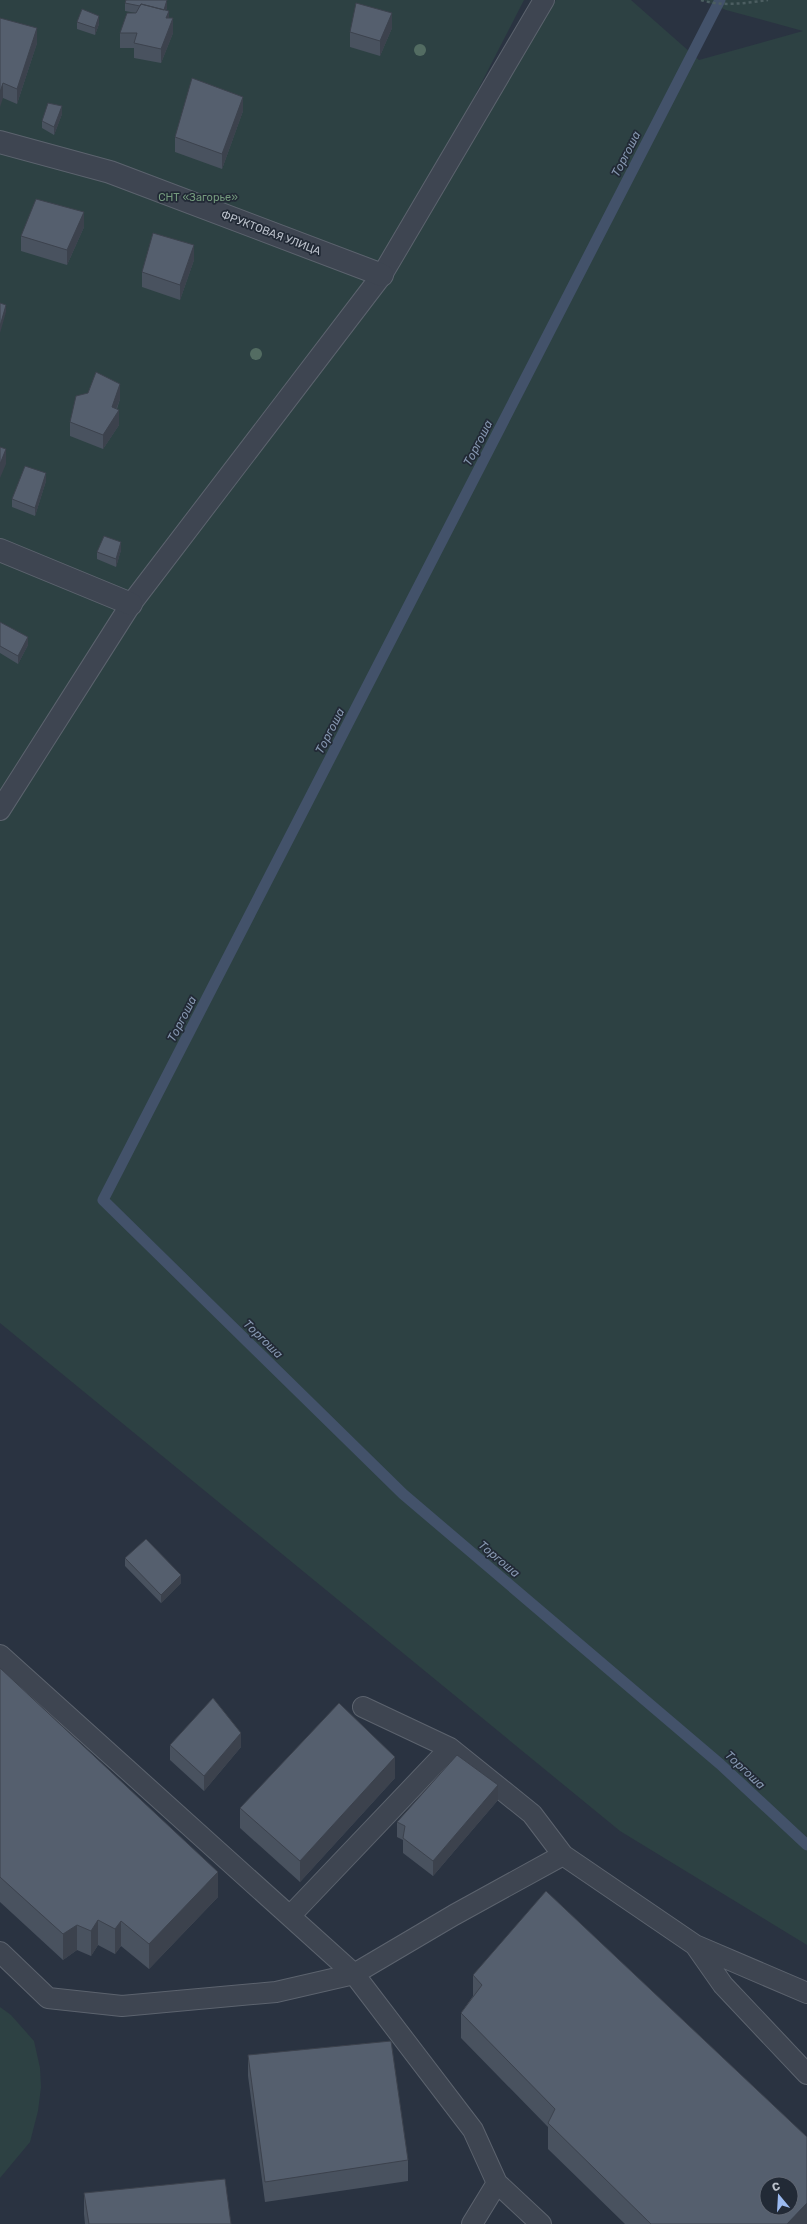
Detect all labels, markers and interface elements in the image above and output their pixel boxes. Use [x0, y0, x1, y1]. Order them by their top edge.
water label: Торгоша [609, 129, 643, 179]
park label: СНТ «Загорье» [158, 191, 238, 204]
street label: ФРУКТОВАЯ УЛИЦА [219, 208, 323, 258]
water label: Торгоша [461, 418, 495, 468]
water label: Торгоша [313, 706, 347, 756]
water label: Торгоша [165, 994, 199, 1044]
water label: Торгоша [240, 1317, 286, 1361]
water label: Торгоша [476, 1538, 522, 1580]
water label: Торгоша [722, 1748, 768, 1792]
north arrow [759, 2176, 799, 2216]
text: С [770, 2180, 782, 2194]

